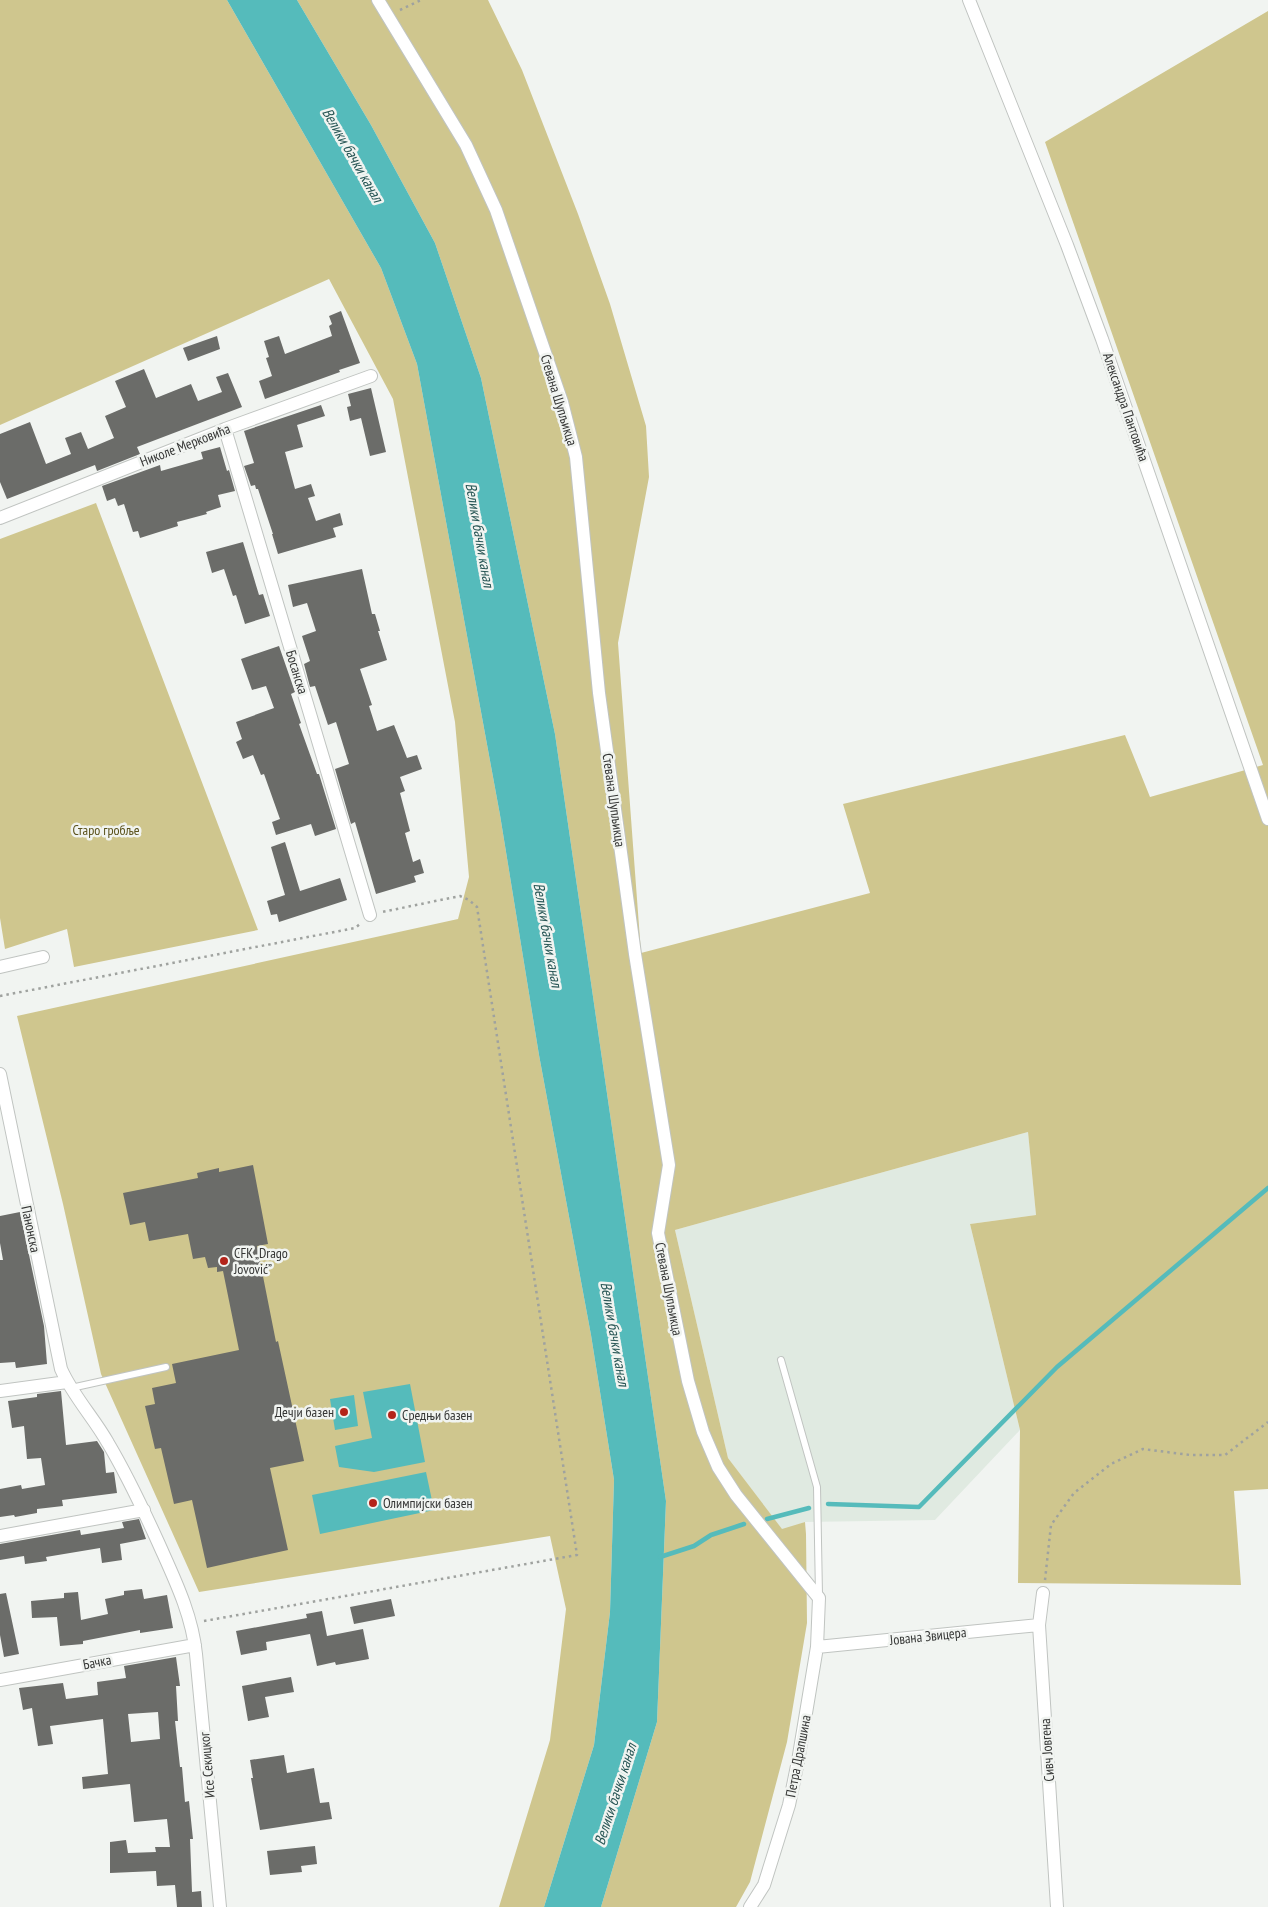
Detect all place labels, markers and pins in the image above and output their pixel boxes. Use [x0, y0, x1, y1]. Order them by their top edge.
place label: CFK „Drago Jovović” [233, 1244, 288, 1278]
marker: CFK „Drago Jovović” [218, 1255, 230, 1267]
place label: Дечји базен [275, 1403, 334, 1421]
marker: Дечји базен [338, 1406, 350, 1418]
place label: Средњи базен [402, 1406, 472, 1424]
marker: Средњи базен [386, 1409, 398, 1421]
place label: Олимпијски базен [383, 1494, 473, 1512]
marker: Олимпијски базен [367, 1497, 379, 1509]

